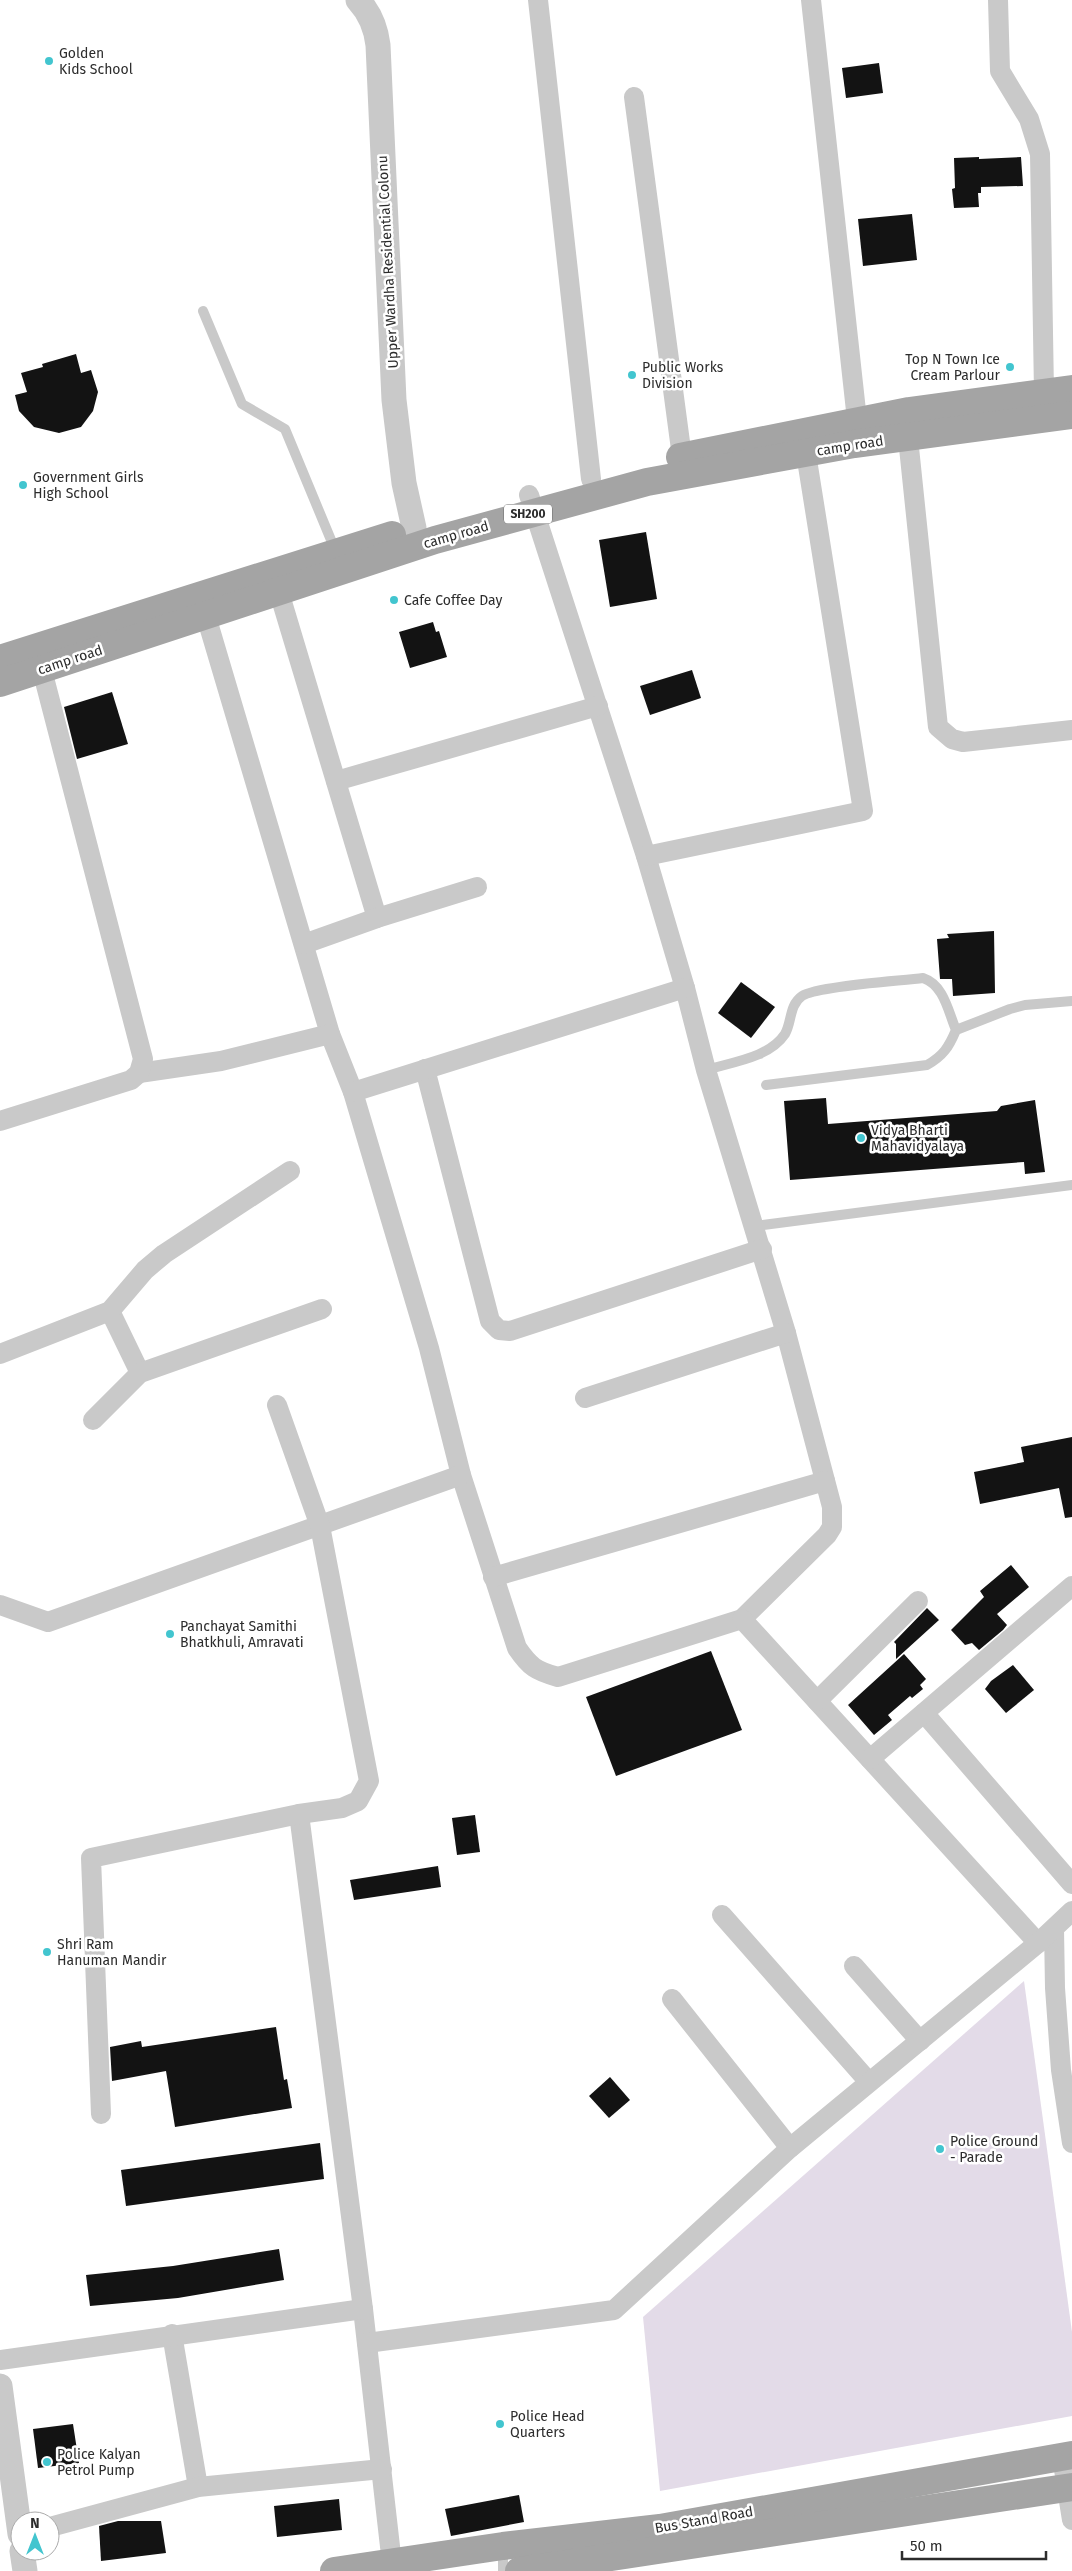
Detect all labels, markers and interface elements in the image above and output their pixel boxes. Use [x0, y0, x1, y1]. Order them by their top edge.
place label: Golden Kids School [59, 45, 133, 78]
marker: Golden Kids School [43, 55, 55, 67]
street label: Upper Wardha Residential Colonu [374, 155, 402, 369]
place label: Top N Town Ice Cream Parlour [905, 351, 1001, 384]
place label: Public Works Division [642, 359, 724, 392]
marker: Top N Town Ice Cream Parlour [1004, 361, 1016, 373]
marker: Public Works Division [626, 369, 638, 381]
street label: camp road [815, 432, 885, 460]
place label: Government Girls High School [33, 469, 144, 502]
marker: Government Girls High School [17, 479, 29, 491]
road number: SH200 [504, 504, 552, 524]
street label: camp road [421, 518, 491, 552]
place label: Cafe Coffee Day [404, 592, 502, 609]
marker: Cafe Coffee Day [388, 594, 400, 606]
street label: camp road [35, 642, 105, 678]
place label: Vidya Bharti Mahavidyalaya [871, 1122, 964, 1155]
marker: Vidya Bharti Mahavidyalaya [855, 1132, 867, 1144]
place label: Panchayat Samithi Bhatkhuli, Amravati [180, 1618, 304, 1651]
marker: Panchayat Samithi Bhatkhuli, Amravati [164, 1628, 176, 1640]
place label: Shri Ram Hanuman Mandir [57, 1936, 167, 1969]
marker: Shri Ram Hanuman Mandir [41, 1946, 53, 1958]
place label: Police Ground - Parade [950, 2133, 1038, 2166]
marker: Police Ground - Parade [934, 2143, 946, 2155]
place label: Police Head Quarters [510, 2408, 585, 2441]
marker: Police Head Quarters [494, 2418, 506, 2430]
place label: Police Kalyan Petrol Pump [57, 2446, 141, 2479]
marker: Police Kalyan Petrol Pump [41, 2456, 53, 2468]
street label: Bus Stand Road [653, 2503, 755, 2537]
north arrow [10, 2511, 60, 2561]
text: N [30, 2515, 40, 2532]
scale bar [902, 2528, 1046, 2560]
text: 50 m [910, 2537, 943, 2555]

